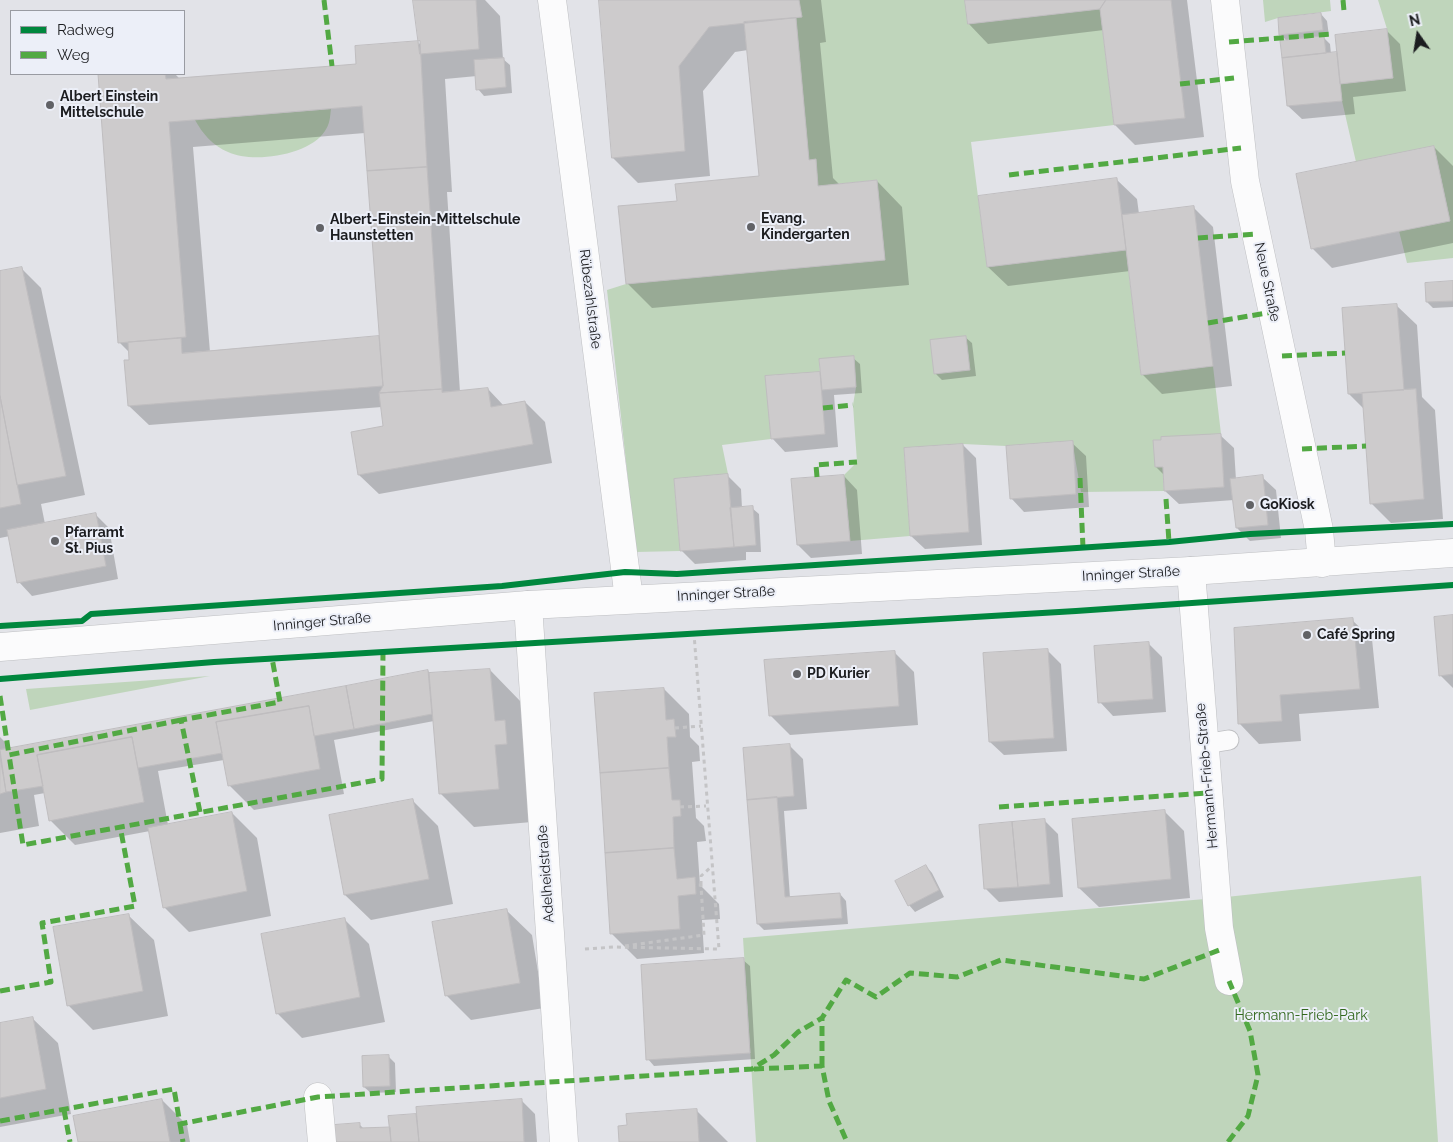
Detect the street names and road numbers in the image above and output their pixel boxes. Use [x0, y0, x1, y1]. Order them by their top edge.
street label: Neue Straße [1250, 241, 1284, 323]
street label: Rübezahlstraße [576, 248, 604, 350]
street label: Inninger Straße [1082, 563, 1180, 585]
street label: Inninger Straße [677, 583, 775, 605]
street label: Inninger Straße [273, 609, 371, 635]
street label: Hermann-Frieb-Straße [1192, 703, 1222, 849]
street label: Adelheidstraße [534, 825, 558, 923]

